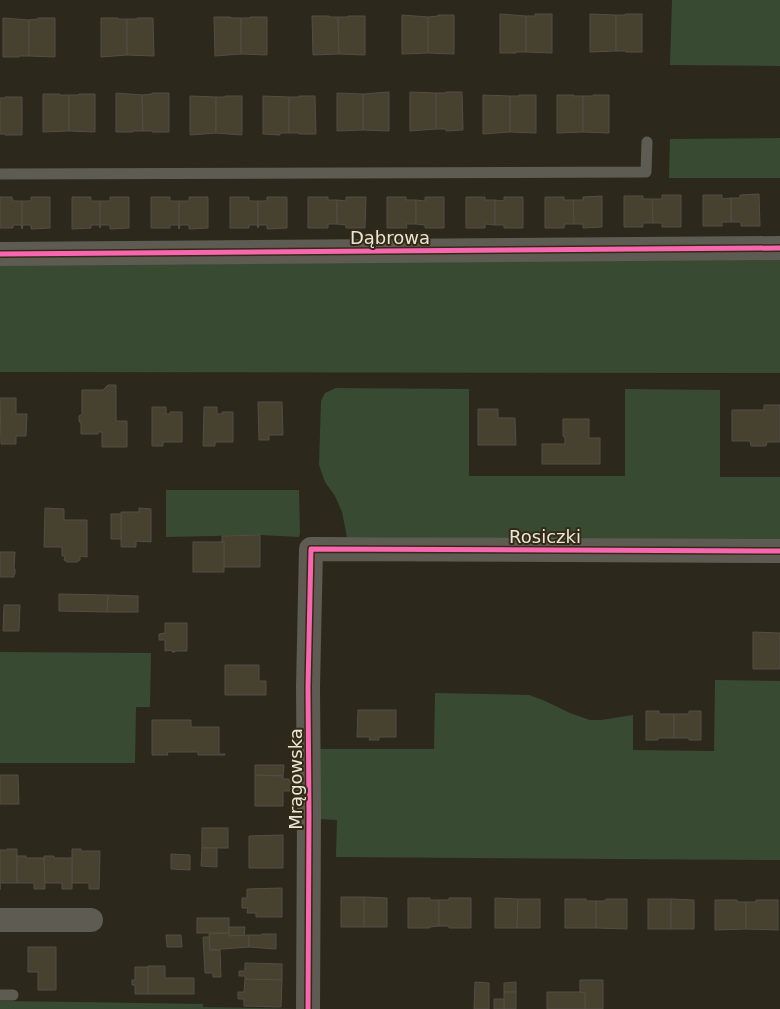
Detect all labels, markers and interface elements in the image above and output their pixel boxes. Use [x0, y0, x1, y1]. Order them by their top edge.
street label: Dąbrowa [350, 227, 430, 248]
street label: Rosiczki [509, 526, 581, 547]
street label: Mrągowska [285, 728, 306, 830]

